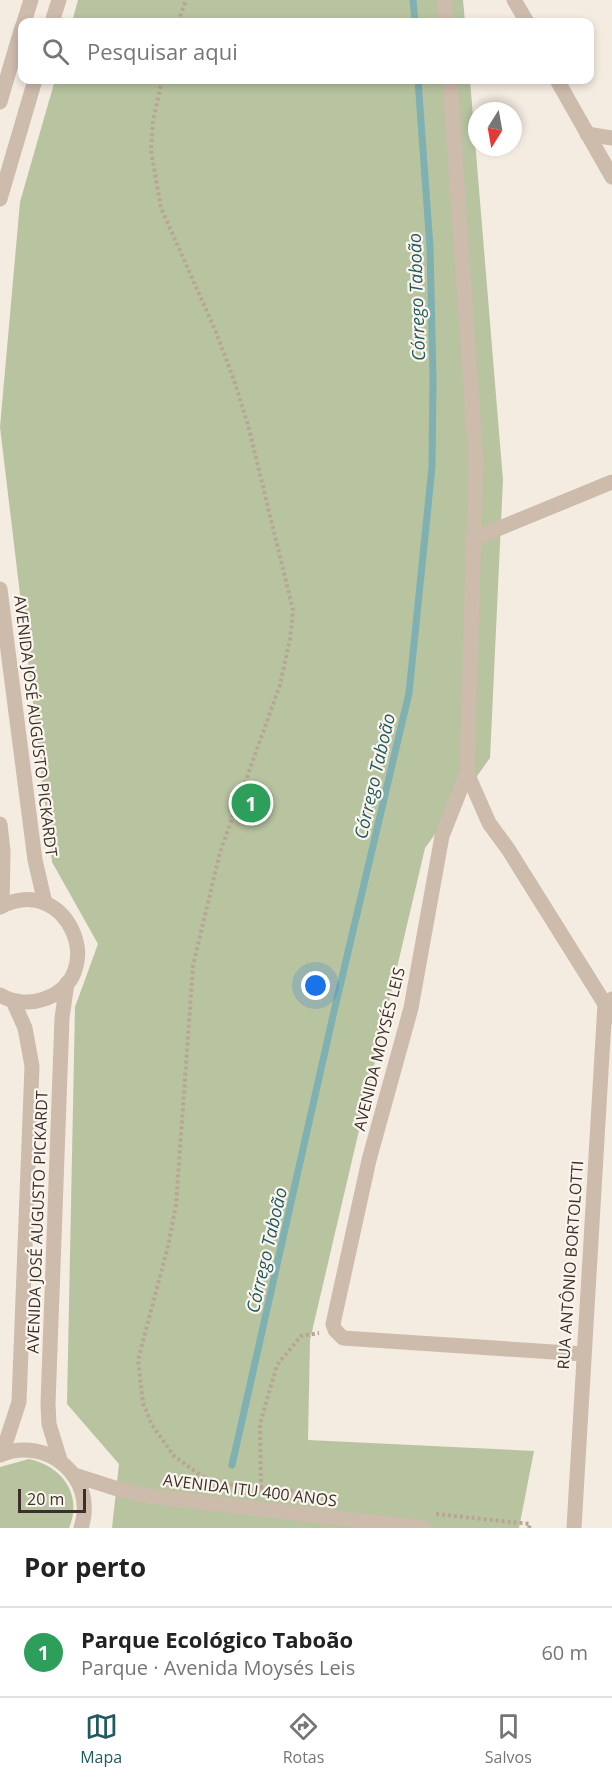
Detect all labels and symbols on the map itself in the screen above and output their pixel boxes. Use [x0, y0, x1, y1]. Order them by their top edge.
north arrow [468, 102, 522, 156]
water label: Córrego Taboão [402, 233, 430, 361]
street label: AVENIDA JOSÉ AUGUSTO PICKARDT [9, 594, 63, 858]
water label: Córrego Taboão [348, 711, 400, 841]
pin: 1 [232, 780, 270, 826]
street label: AVENIDA MOYSÉS LEIS [348, 965, 410, 1133]
your location [301, 971, 330, 1000]
street label: AVENIDA JOSÉ AUGUSTO PICKARDT [21, 1090, 53, 1354]
street label: RUA ANTÔNIO BORTOLOTTI [552, 1160, 588, 1370]
water label: Córrego Taboão [240, 1185, 292, 1315]
street label: AVENIDA ITU 400 ANOS [162, 1468, 338, 1512]
scale bar [18, 1486, 86, 1514]

